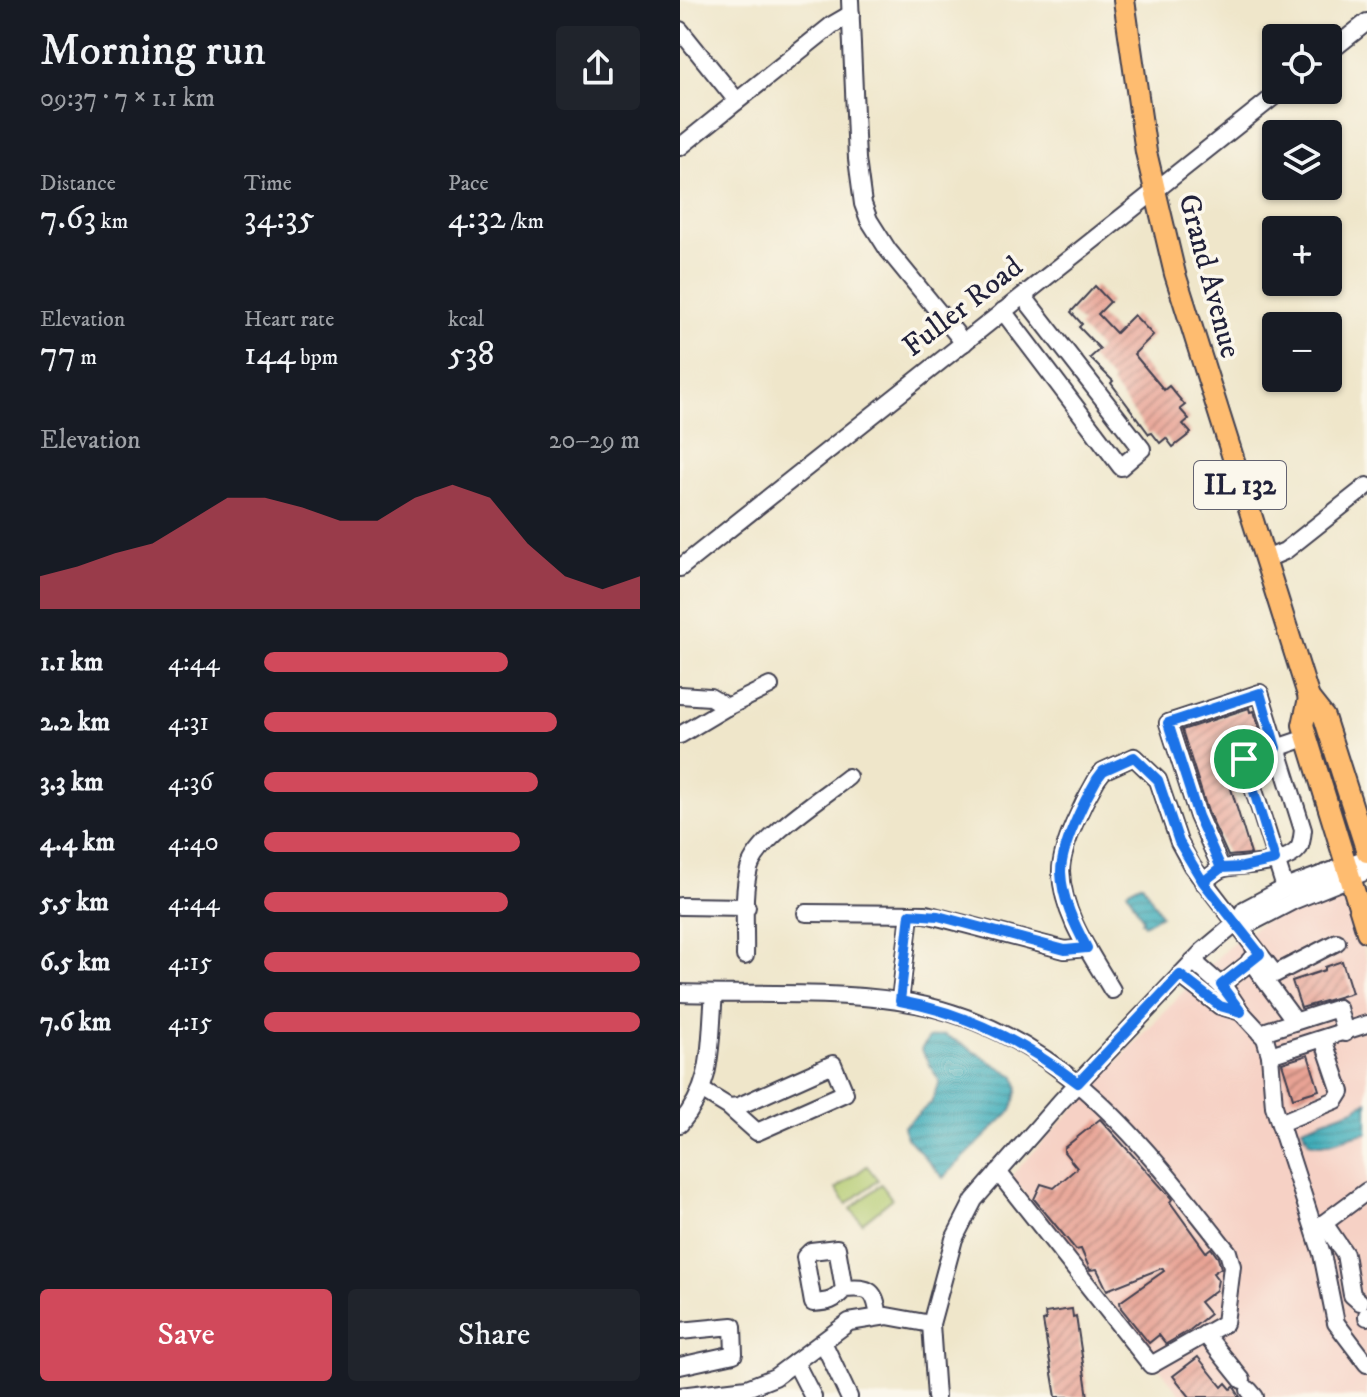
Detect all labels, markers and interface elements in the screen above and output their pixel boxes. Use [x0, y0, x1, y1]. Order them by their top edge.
text: Morning run [40, 24, 266, 79]
map controls [1262, 24, 1342, 392]
button: locate [1262, 24, 1342, 104]
button: share [556, 26, 640, 110]
text: 09:37 · 7 × 1.1 km [40, 82, 215, 115]
button: layers [1262, 120, 1342, 200]
text: Distance [40, 170, 116, 197]
text: Time [244, 170, 292, 197]
text: Pace [448, 170, 489, 197]
street label: Grand Avenue [1169, 190, 1249, 362]
text: 7.63 [40, 197, 96, 239]
text: 34:35 [244, 197, 315, 239]
text: 4:32 [448, 197, 506, 239]
text: km [96, 208, 128, 235]
text: /km [506, 208, 544, 235]
button: + [1262, 216, 1342, 296]
street label: Fuller Road [896, 249, 1030, 365]
text: Elevation [40, 306, 125, 333]
text: Heart rate [244, 306, 334, 333]
text: kcal [448, 306, 484, 333]
button: − [1262, 312, 1342, 392]
text: 77 [40, 333, 76, 375]
text: 144 [244, 333, 296, 375]
text: 538 [448, 333, 495, 375]
text: m [76, 344, 97, 371]
text: bpm [296, 344, 338, 371]
text: Elevation [40, 424, 141, 457]
text: 20–29 m [549, 424, 640, 457]
road number: IL 132 [1194, 461, 1286, 509]
text: 1.1 km [40, 646, 103, 679]
text: 4:44 [168, 646, 220, 679]
text: 2.2 km [40, 706, 110, 739]
text: 4:31 [168, 706, 209, 739]
pin [1210, 725, 1278, 793]
icon: arrive [1222, 737, 1266, 781]
text: 3.3 km [40, 766, 104, 799]
text: 4:36 [168, 766, 213, 799]
text: 4.4 km [40, 826, 115, 859]
text: 4:40 [168, 826, 219, 859]
text: 5.5 km [40, 886, 109, 919]
text: 4:44 [168, 886, 220, 919]
text: 6.5 km [40, 946, 110, 979]
text: 4:15 [168, 946, 212, 979]
text: 7.6 km [40, 1006, 111, 1039]
text: 4:15 [168, 1006, 212, 1039]
button: Save [40, 1289, 332, 1381]
button: Share [348, 1289, 640, 1381]

